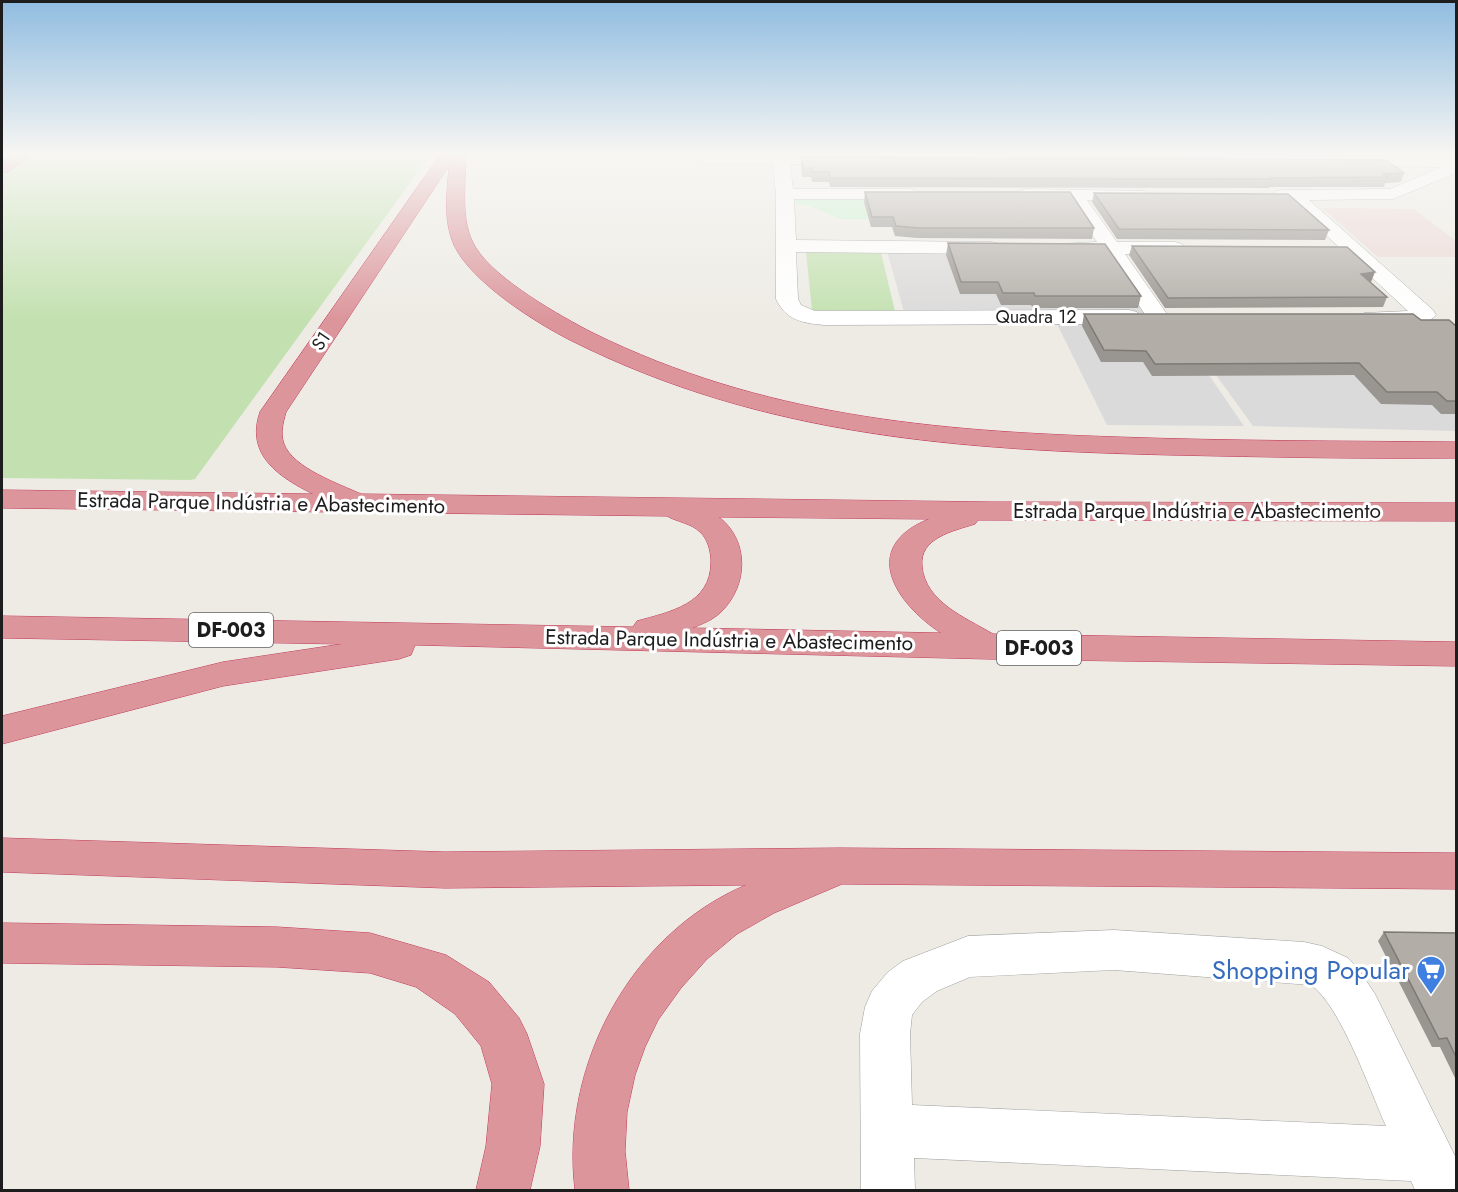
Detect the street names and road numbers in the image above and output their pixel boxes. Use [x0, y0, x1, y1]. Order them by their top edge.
street label: Quadra 12 [995, 304, 1077, 330]
street label: S1 [305, 326, 337, 356]
street label: Estrada Parque Indústria e Abastecimento [77, 485, 445, 521]
street label: Estrada Parque Indústria e Abastecimento [1013, 496, 1381, 526]
road number: DF-003 [189, 613, 273, 647]
street label: Estrada Parque Indústria e Abastecimento [545, 622, 913, 658]
road number: DF-003 [997, 631, 1081, 665]

